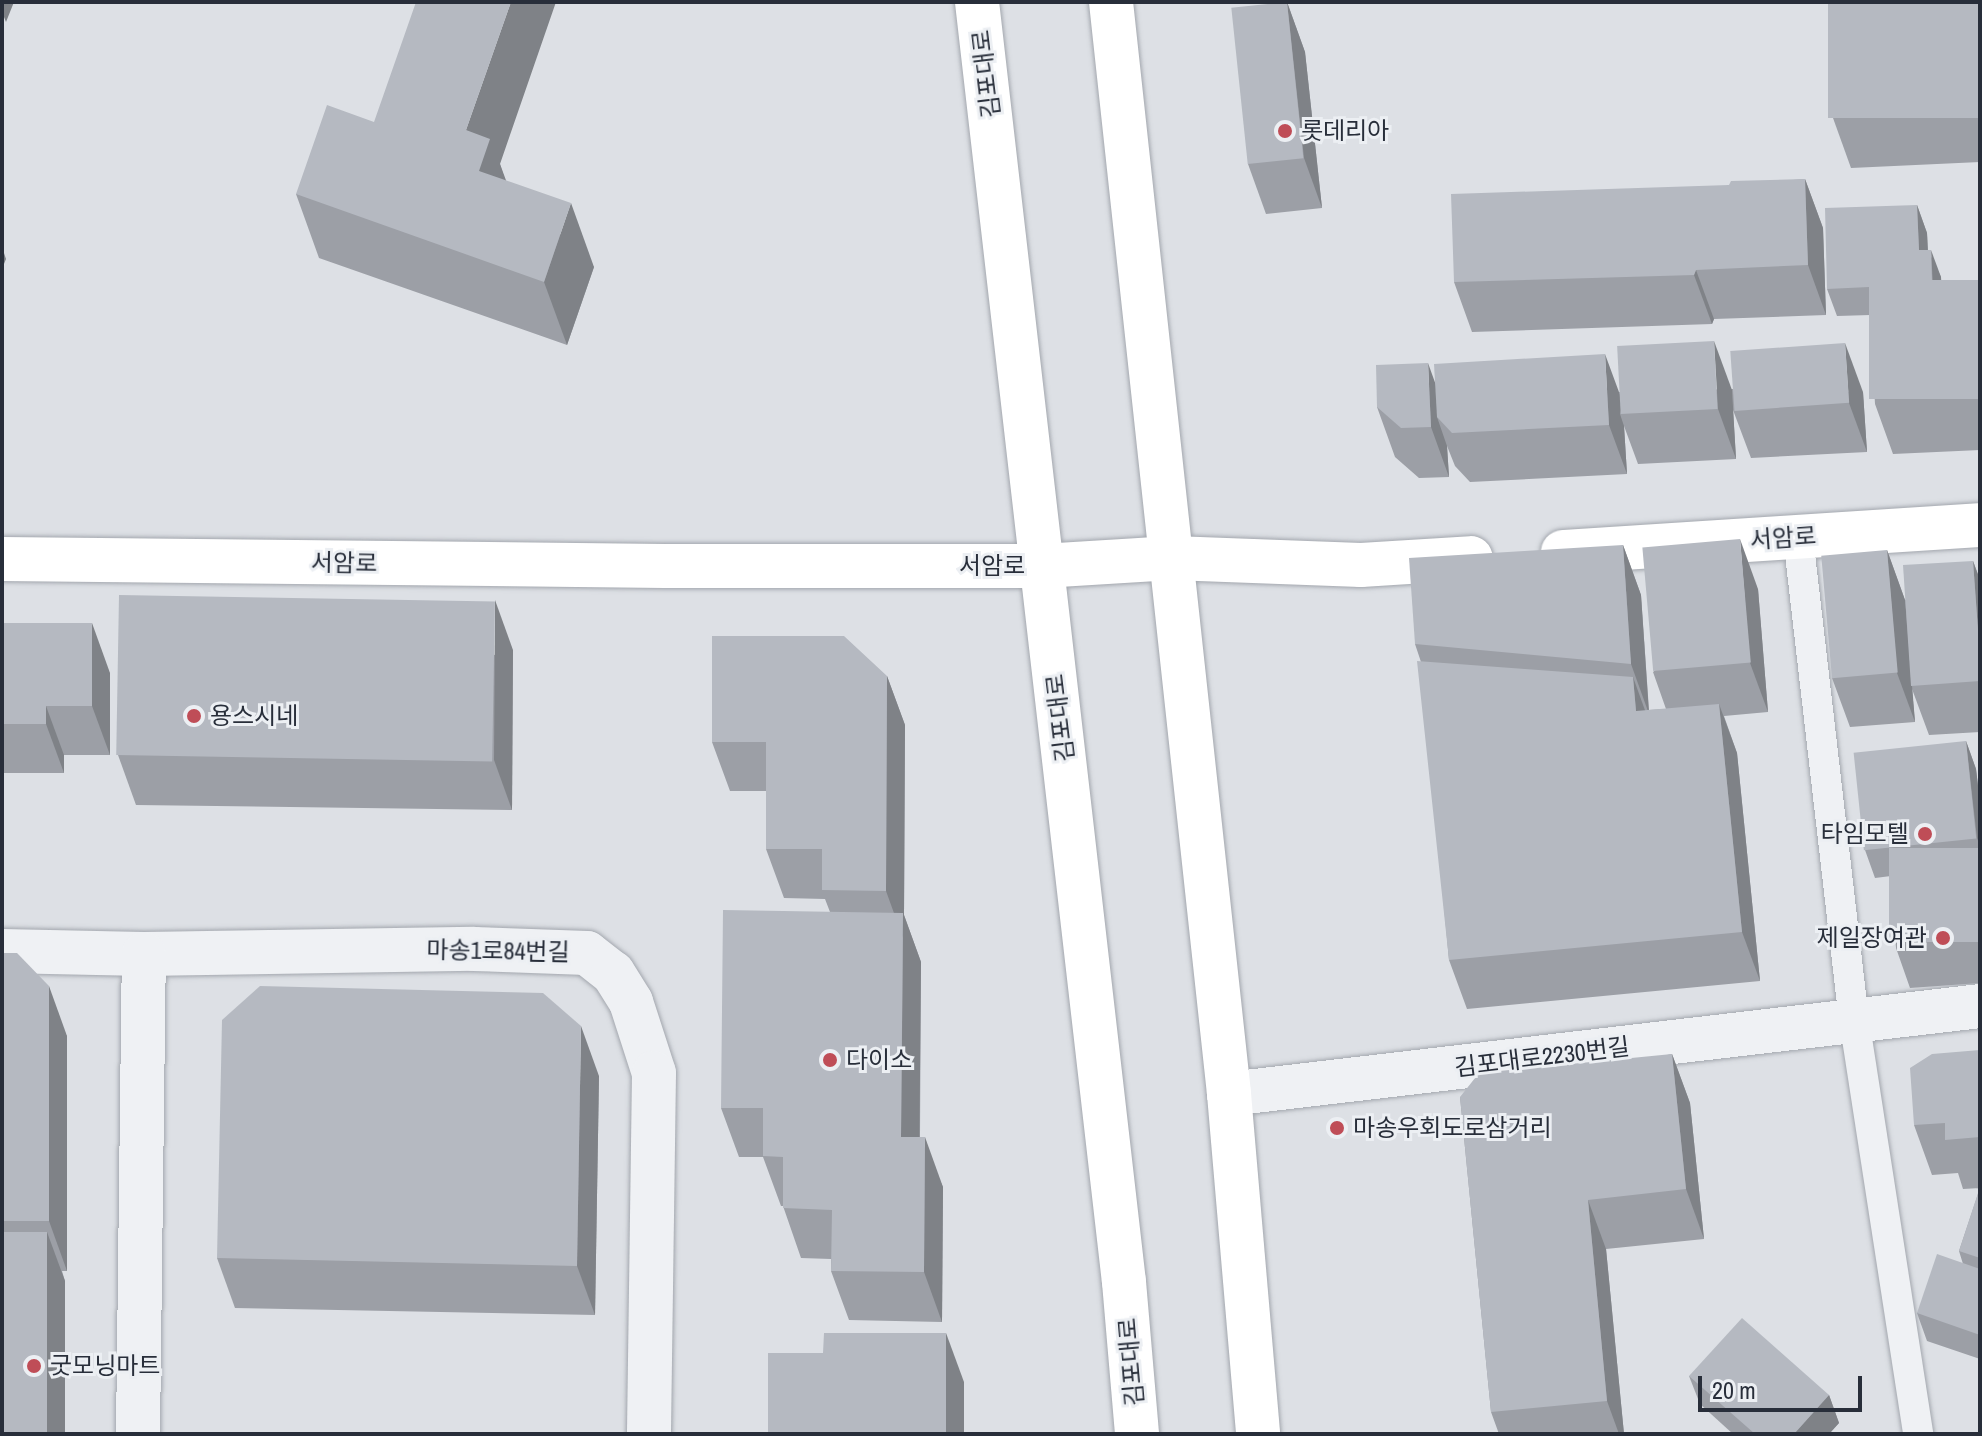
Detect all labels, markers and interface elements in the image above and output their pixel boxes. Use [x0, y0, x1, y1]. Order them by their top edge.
street label: 김포대로 [966, 28, 1006, 120]
place label: 롯데리아 [1301, 117, 1389, 145]
marker: 롯데리아 [1276, 122, 1294, 140]
street label: 서암로 [1749, 521, 1817, 555]
street label: 서암로 [311, 548, 377, 578]
street label: 서암로 [959, 552, 1025, 580]
street label: 김포대로 [1040, 672, 1080, 764]
place label: 용스시네 [210, 702, 298, 730]
marker: 용스시네 [185, 707, 203, 725]
place label: 타임모텔 [1821, 820, 1909, 848]
marker: 타임모텔 [1916, 825, 1934, 843]
place label: 제일장여관 [1817, 924, 1927, 952]
marker: 제일장여관 [1934, 929, 1952, 947]
street label: 마송1로84번길 [426, 935, 570, 967]
street label: 김포대로2230번길 [1453, 1032, 1631, 1082]
place label: 다이소 [846, 1046, 912, 1074]
marker: 다이소 [821, 1051, 839, 1069]
place label: 마송우회도로삼거리 [1353, 1114, 1552, 1142]
marker: 마송우회도로삼거리 [1328, 1119, 1346, 1137]
street label: 김포대로 [1113, 1317, 1149, 1407]
place label: 굿모닝마트 [50, 1352, 160, 1380]
marker: 굿모닝마트 [25, 1357, 43, 1375]
scale bar [1702, 1360, 1866, 1410]
text: 20 m [1712, 1374, 1756, 1406]

